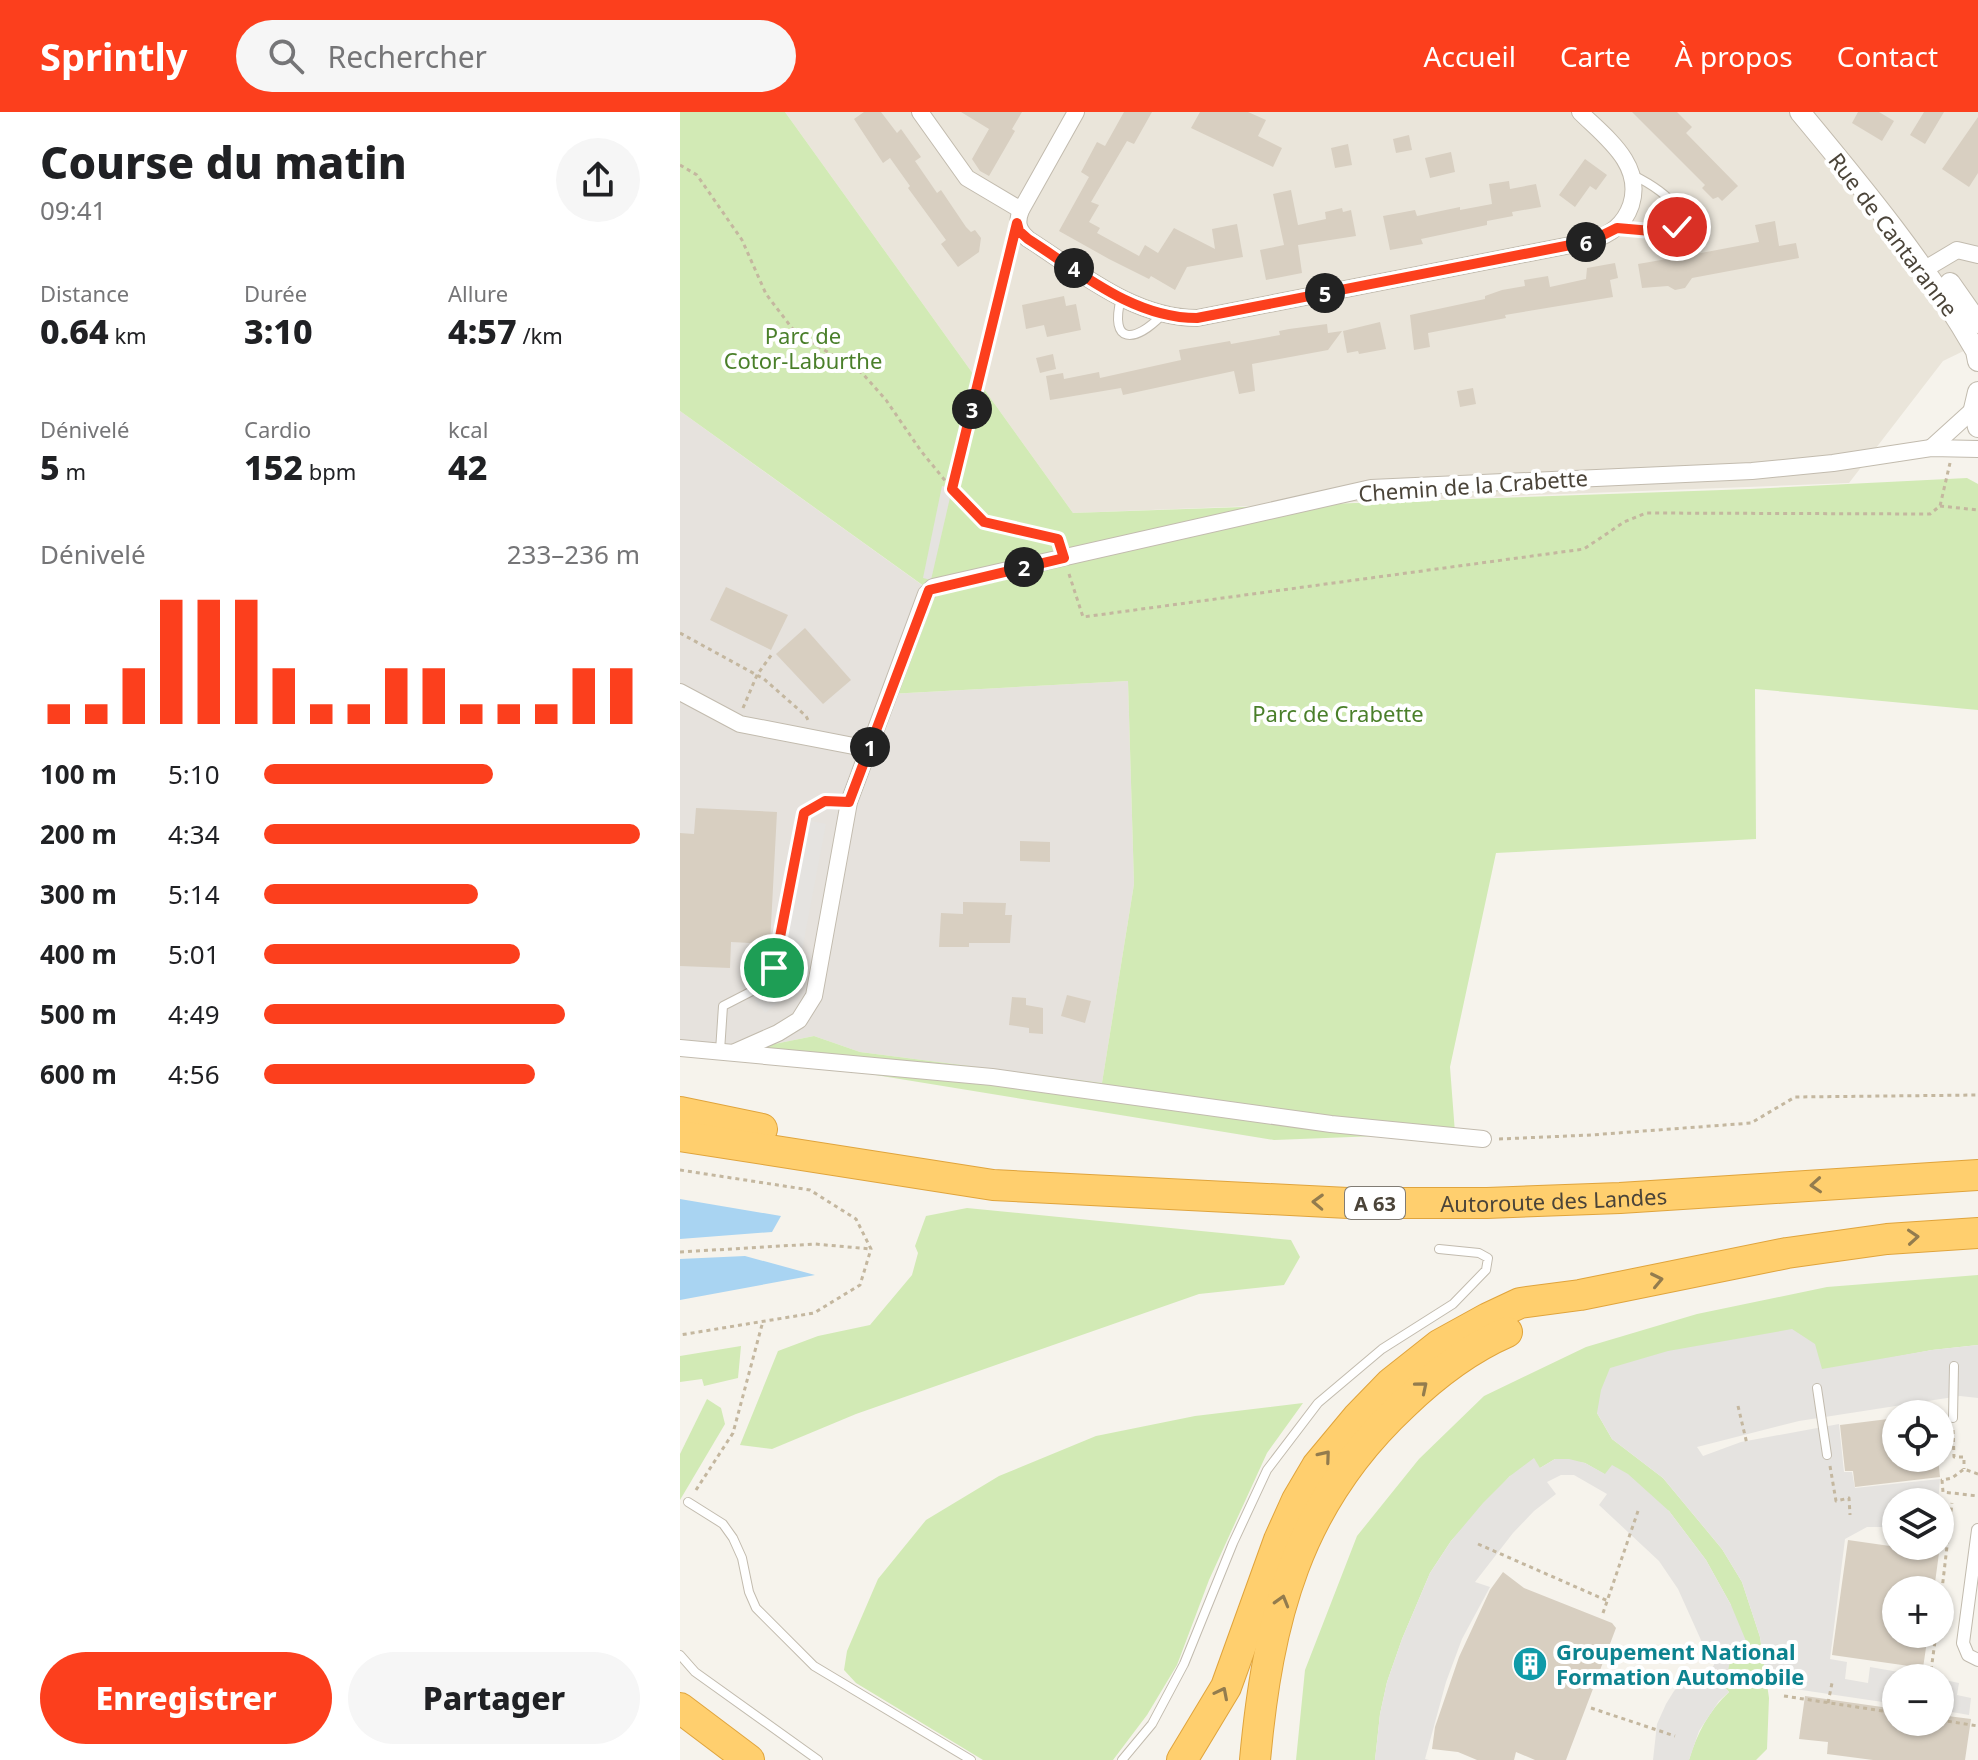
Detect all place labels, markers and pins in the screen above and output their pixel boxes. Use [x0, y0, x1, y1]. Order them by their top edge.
pin [1643, 193, 1711, 261]
pin: 6 [1566, 222, 1606, 262]
pin: 4 [1054, 248, 1094, 288]
pin: 5 [1305, 273, 1345, 313]
pin: 3 [952, 389, 992, 429]
pin: 2 [1004, 547, 1044, 587]
pin: 1 [850, 727, 890, 767]
pin [740, 934, 808, 1002]
place label: Groupement National Formation Automobile [1556, 1636, 1804, 1691]
building icon: Groupement National Formation Automobile [1511, 1645, 1549, 1683]

